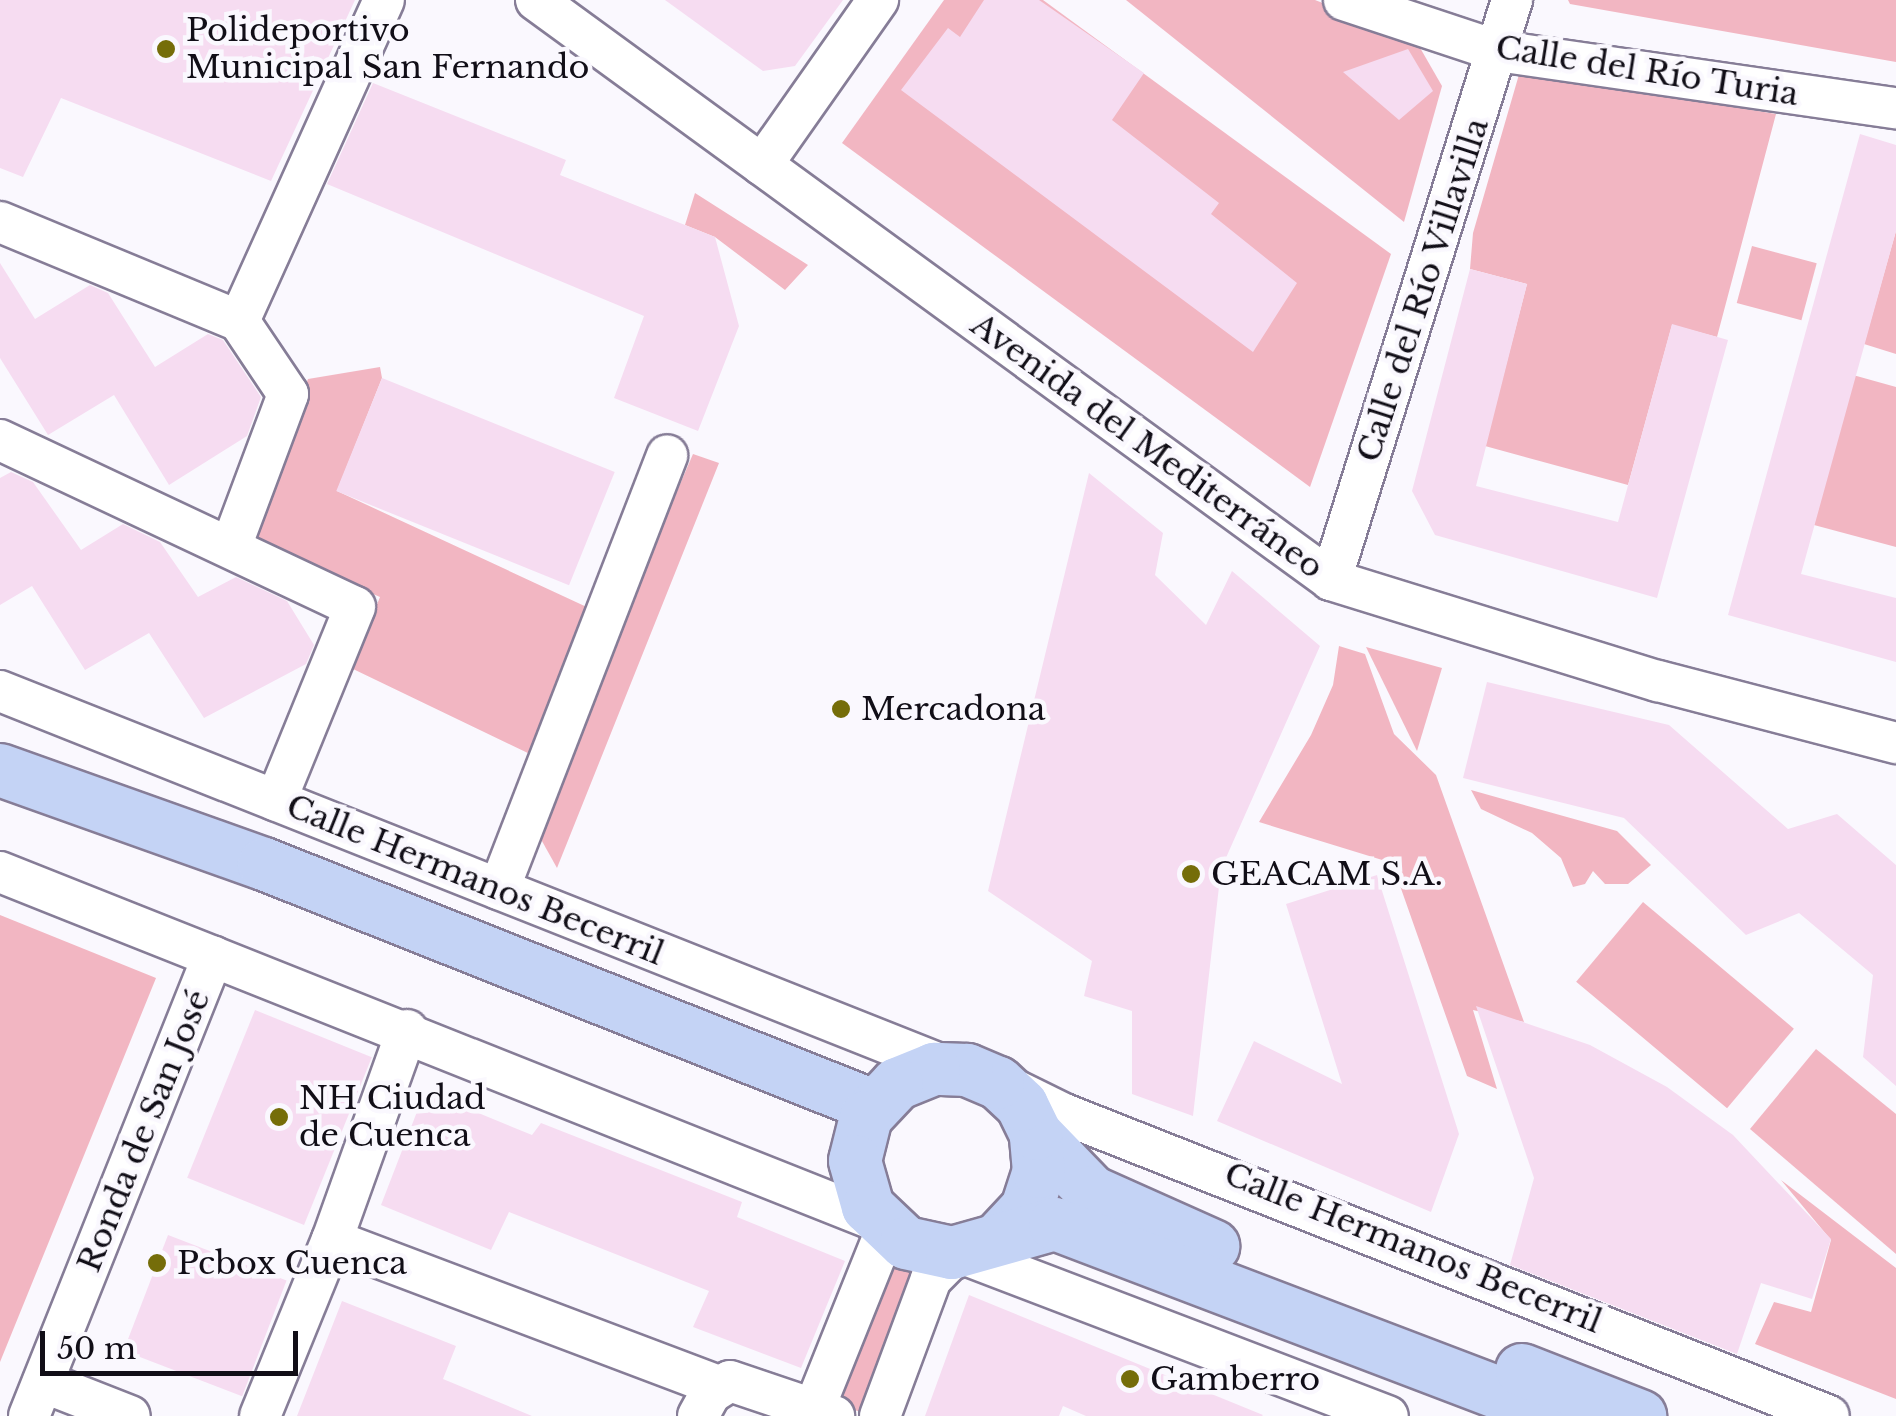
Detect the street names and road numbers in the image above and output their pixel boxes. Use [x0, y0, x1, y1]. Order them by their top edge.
street label: Calle del Río Turia [1493, 28, 1801, 114]
street label: Calle del Río Villavilla [1349, 113, 1497, 467]
street label: Avenida del Mediterráneo [963, 305, 1331, 587]
street label: Calle Hermanos Becerril [281, 787, 669, 973]
street label: Ronda de San José [70, 984, 218, 1278]
street label: Calle Hermanos Becerril [1219, 1155, 1607, 1341]

